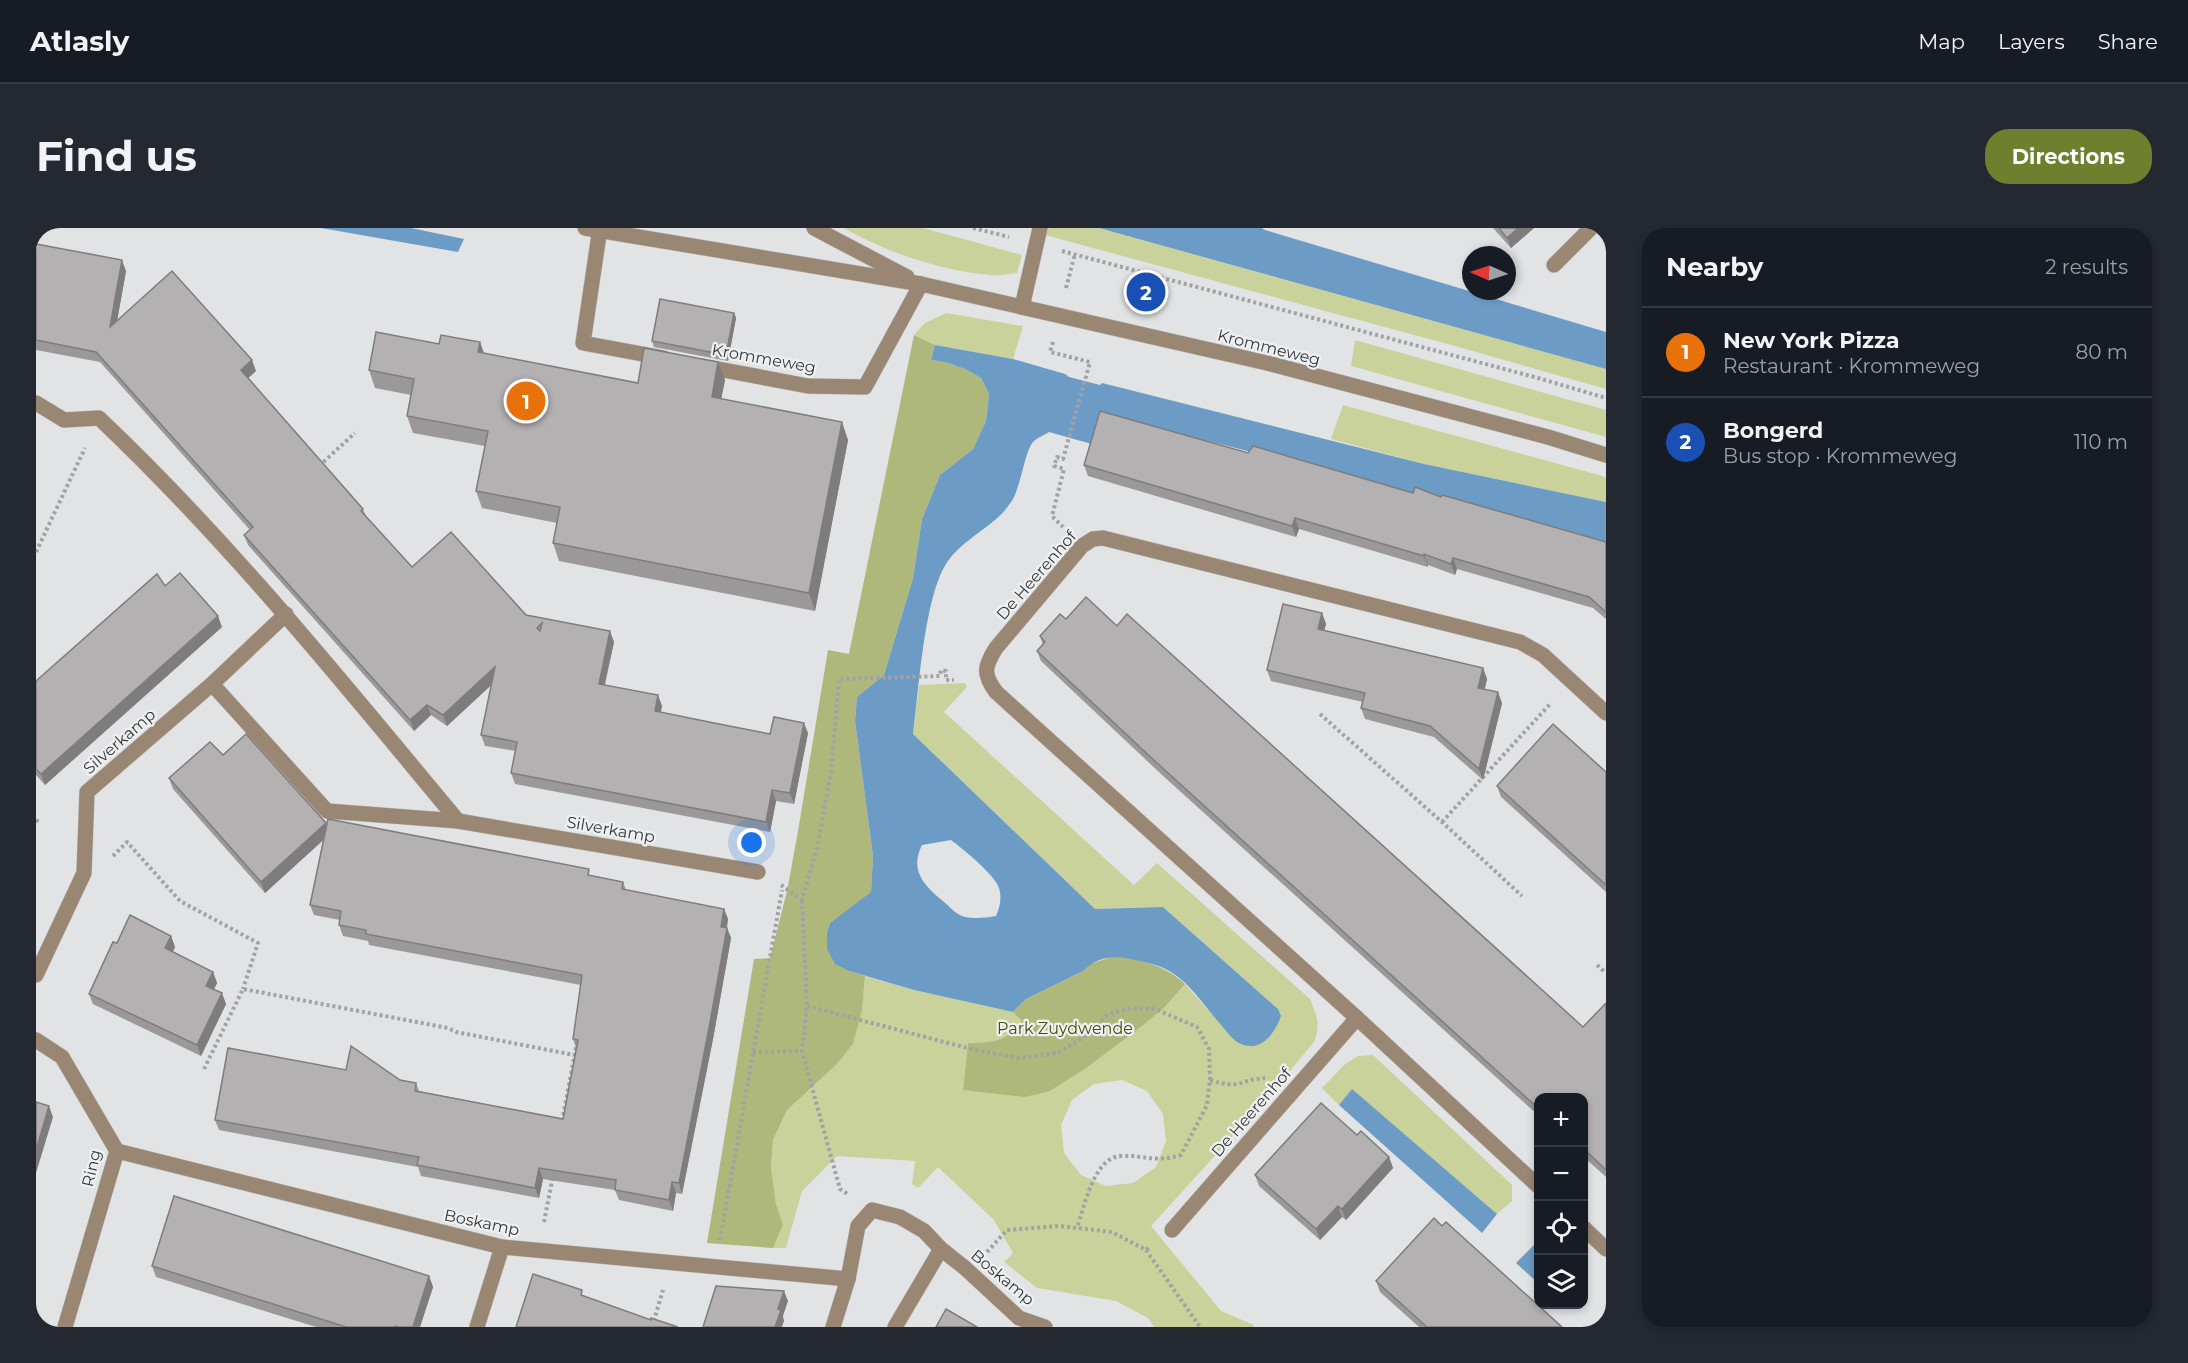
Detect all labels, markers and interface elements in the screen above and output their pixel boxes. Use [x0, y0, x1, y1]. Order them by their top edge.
text: Atlasly [30, 24, 129, 58]
text: Map [1918, 29, 1965, 54]
text: Layers [1998, 29, 2065, 54]
text: Share [2098, 29, 2158, 54]
button: Directions [1985, 129, 2152, 184]
text: Find us [36, 130, 197, 182]
north arrow [1462, 246, 1516, 300]
text: Nearby [1666, 251, 1763, 283]
text: 2 results [2045, 255, 2128, 279]
pin: 2 [1126, 270, 1166, 314]
street label: Krommeweg [1215, 326, 1322, 369]
text: New York Pizza [1723, 327, 1899, 354]
street label: Krommeweg [710, 340, 817, 377]
text: 1 [1682, 340, 1689, 364]
text: 80 m [2076, 340, 2128, 364]
text: Restaurant · Krommeweg [1723, 354, 1980, 378]
pin: 1 [506, 378, 546, 423]
text: Bongerd [1723, 417, 1823, 444]
text: 2 [1680, 430, 1691, 454]
text: 110 m [2074, 430, 2128, 454]
text: Bus stop · Krommeweg [1723, 444, 1957, 468]
street label: De Heerenhof [992, 526, 1081, 624]
street label: Silverkamp [79, 705, 159, 778]
street label: Silverkamp [565, 812, 657, 847]
your location [737, 828, 766, 857]
park label: Park Zuydwende [997, 1019, 1133, 1038]
street label: De Heerenhof [1207, 1063, 1296, 1161]
map controls [1534, 1093, 1588, 1309]
button: + [1534, 1093, 1588, 1147]
button: − [1534, 1147, 1588, 1201]
street label: Ring [78, 1148, 105, 1189]
button: locate [1534, 1201, 1588, 1255]
street label: Boskamp [442, 1205, 521, 1240]
street label: Boskamp [967, 1245, 1038, 1309]
button: layers [1534, 1255, 1588, 1309]

